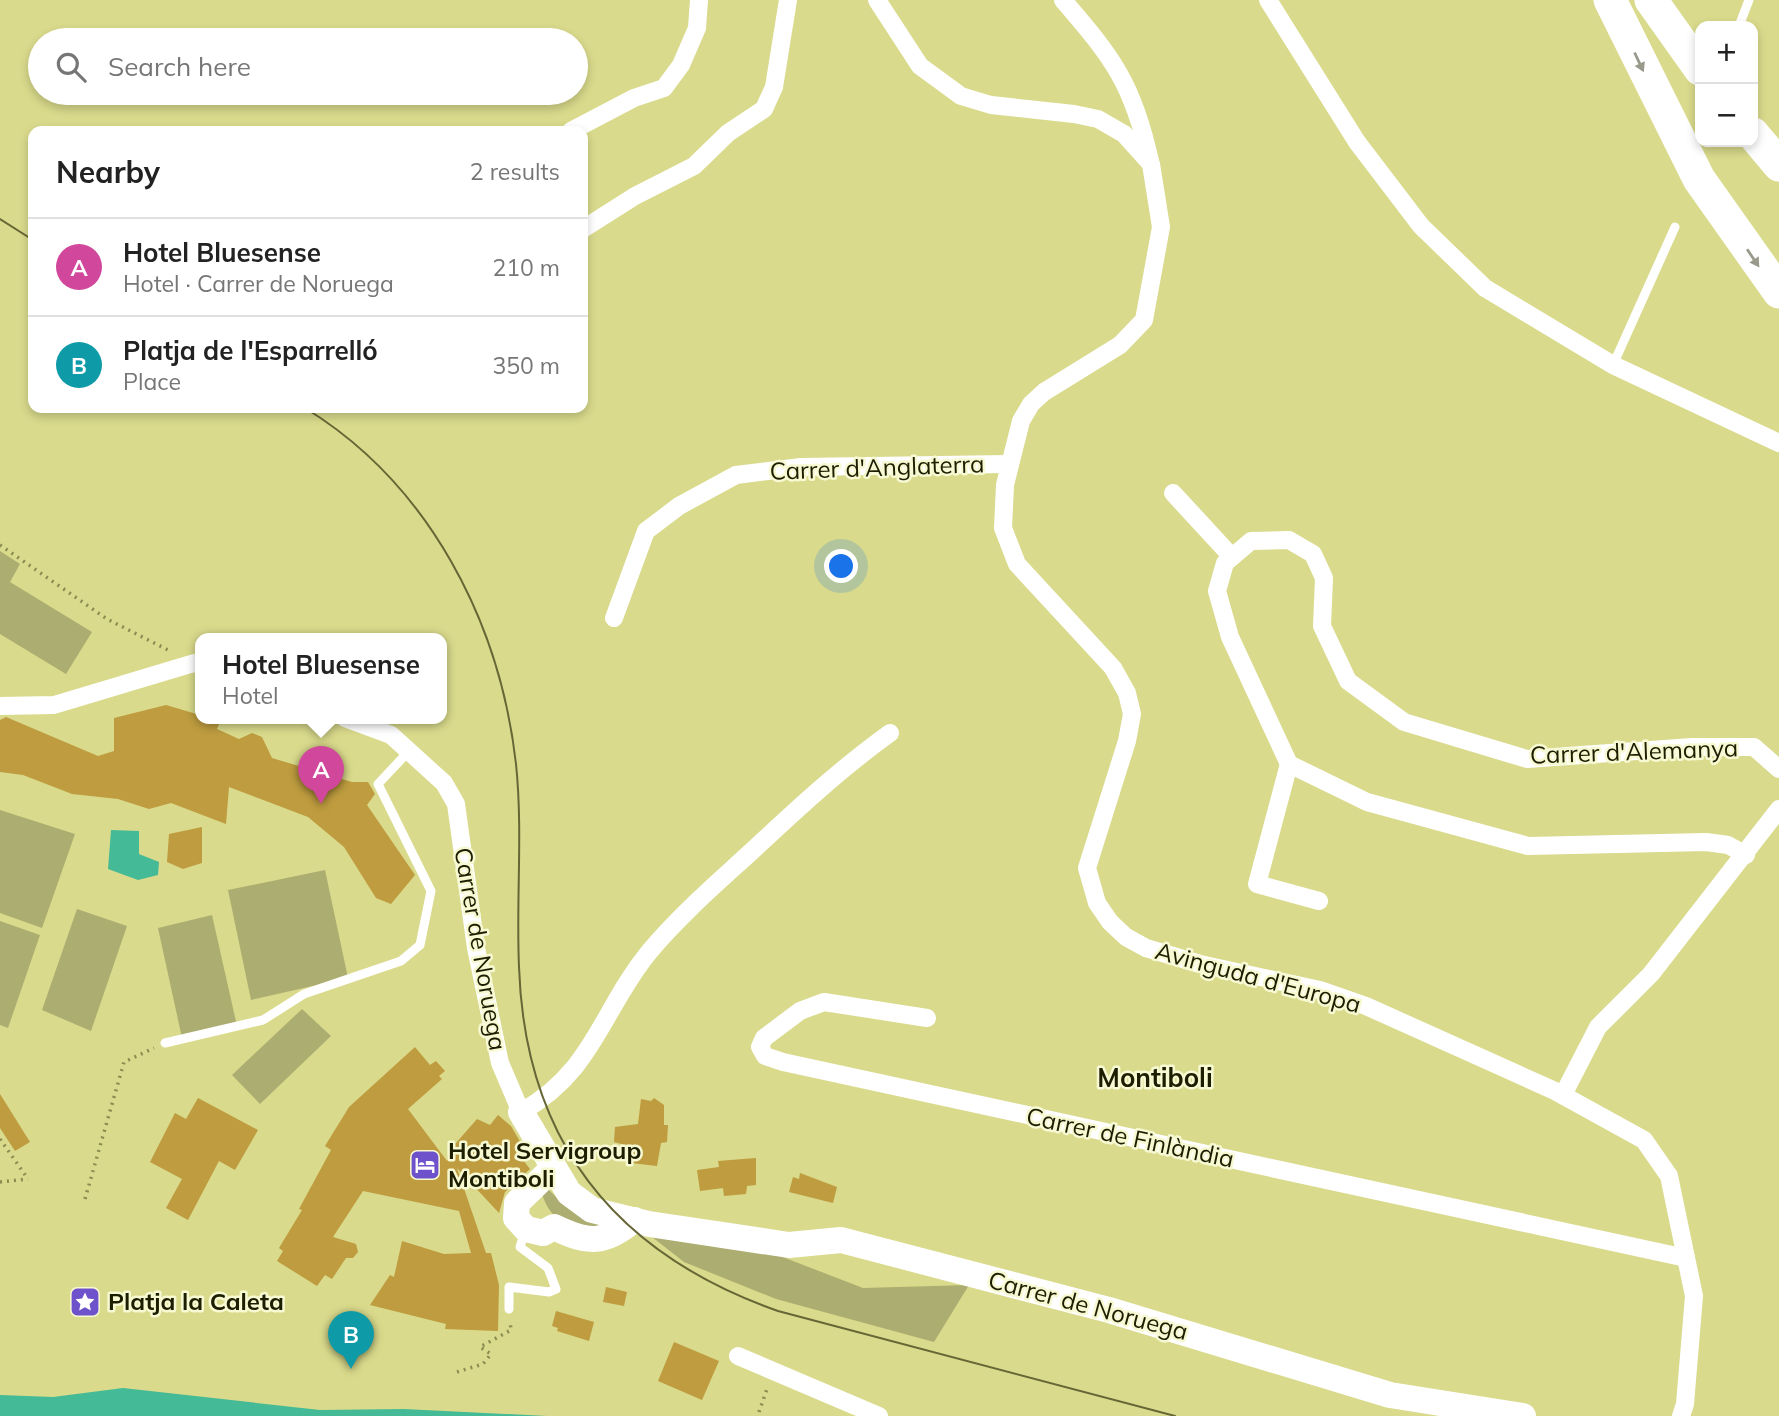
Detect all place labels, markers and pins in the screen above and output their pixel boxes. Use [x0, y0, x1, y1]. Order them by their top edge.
pin: A [298, 746, 344, 804]
place label: Hotel Servigroup Montiboli [448, 1135, 641, 1193]
hotel icon: Hotel Servigroup Montiboli [408, 1148, 442, 1182]
place icon: Platja la Caleta [68, 1285, 102, 1319]
place label: Platja la Caleta [108, 1286, 284, 1316]
pin: B [328, 1311, 374, 1369]

